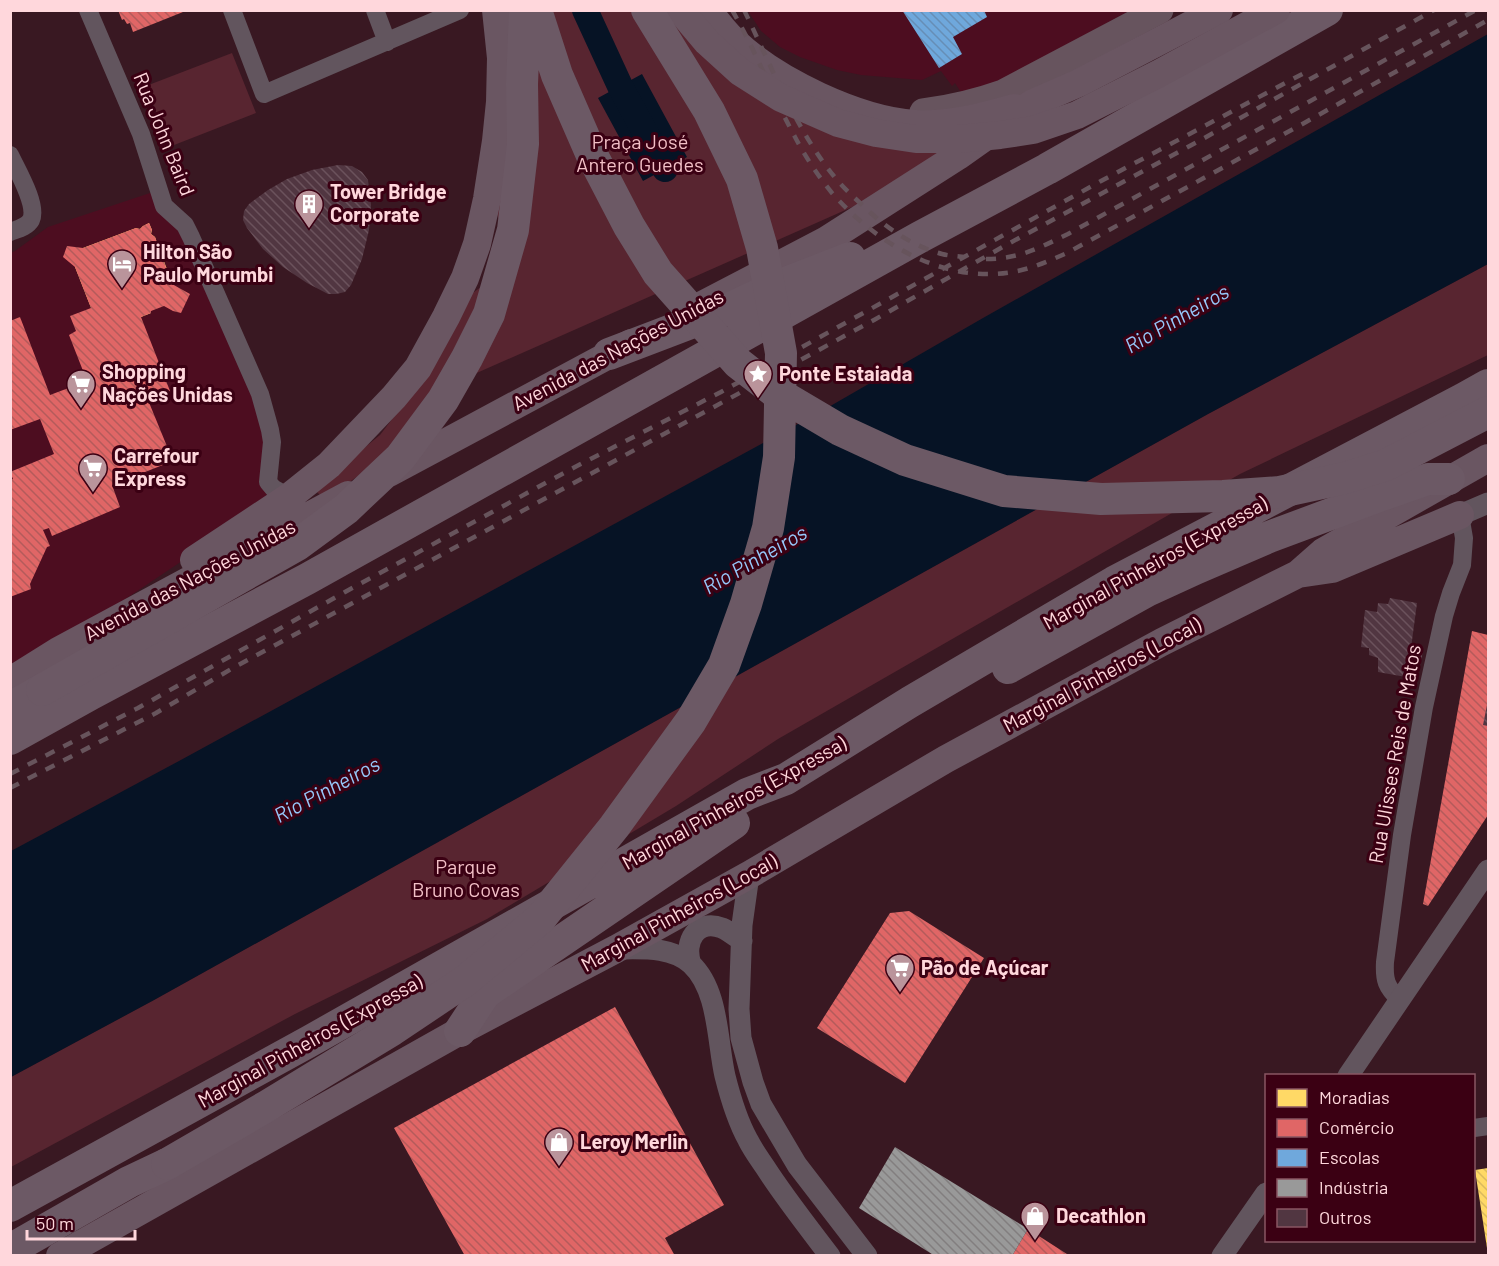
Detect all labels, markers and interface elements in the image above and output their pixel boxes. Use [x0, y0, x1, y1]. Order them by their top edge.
street label: Rua John Baird [129, 68, 201, 199]
park label: Praça José Antero Guedes [576, 129, 704, 176]
place label: Tower Bridge Corporate [330, 179, 447, 226]
building icon: Tower Bridge Corporate [293, 188, 325, 230]
place label: Hilton São Paulo Morumbi [143, 239, 273, 286]
hotel icon: Hilton São Paulo Morumbi [106, 248, 138, 290]
water label: Rio Pinheiros [1120, 278, 1233, 358]
street label: Avenida das Nações Unidas [508, 283, 727, 415]
place icon: Ponte Estaiada [742, 358, 774, 400]
place label: Shopping Nações Unidas [102, 359, 233, 406]
place label: Ponte Estaiada [779, 361, 912, 385]
supermarket icon: Shopping Nações Unidas [65, 368, 97, 410]
place label: Carrefour Express [114, 443, 200, 490]
supermarket icon: Carrefour Express [77, 452, 109, 494]
street label: Marginal Pinheiros (Expressa) [1038, 490, 1272, 634]
street label: Avenida das Nações Unidas [80, 513, 299, 645]
water label: Rio Pinheiros [698, 519, 811, 599]
street label: Marginal Pinheiros (Local) [998, 611, 1205, 737]
street label: Rua Ulisses Reis de Matos [1363, 642, 1425, 865]
street label: Marginal Pinheiros (Expressa) [617, 730, 851, 874]
water label: Rio Pinheiros [269, 750, 384, 827]
street label: Marginal Pinheiros (Local) [576, 848, 782, 976]
park label: Parque Bruno Covas [412, 854, 520, 901]
supermarket icon: Pão de Açúcar [884, 952, 916, 994]
place label: Pão de Açúcar [921, 955, 1049, 979]
street label: Marginal Pinheiros (Expressa) [193, 968, 427, 1112]
legend [1265, 1074, 1475, 1242]
text: Moradias [1319, 1086, 1390, 1108]
text: Comércio [1319, 1116, 1394, 1138]
shop icon: Leroy Merlin [543, 1126, 575, 1168]
place label: Leroy Merlin [580, 1129, 688, 1153]
text: Escolas [1319, 1146, 1380, 1168]
text: Indústria [1319, 1176, 1388, 1198]
shop icon: Decathlon [1019, 1200, 1051, 1242]
scale bar [27, 1203, 135, 1241]
place label: Decathlon [1056, 1203, 1146, 1227]
text: Outros [1319, 1206, 1371, 1228]
text: 50 m [36, 1212, 74, 1234]

